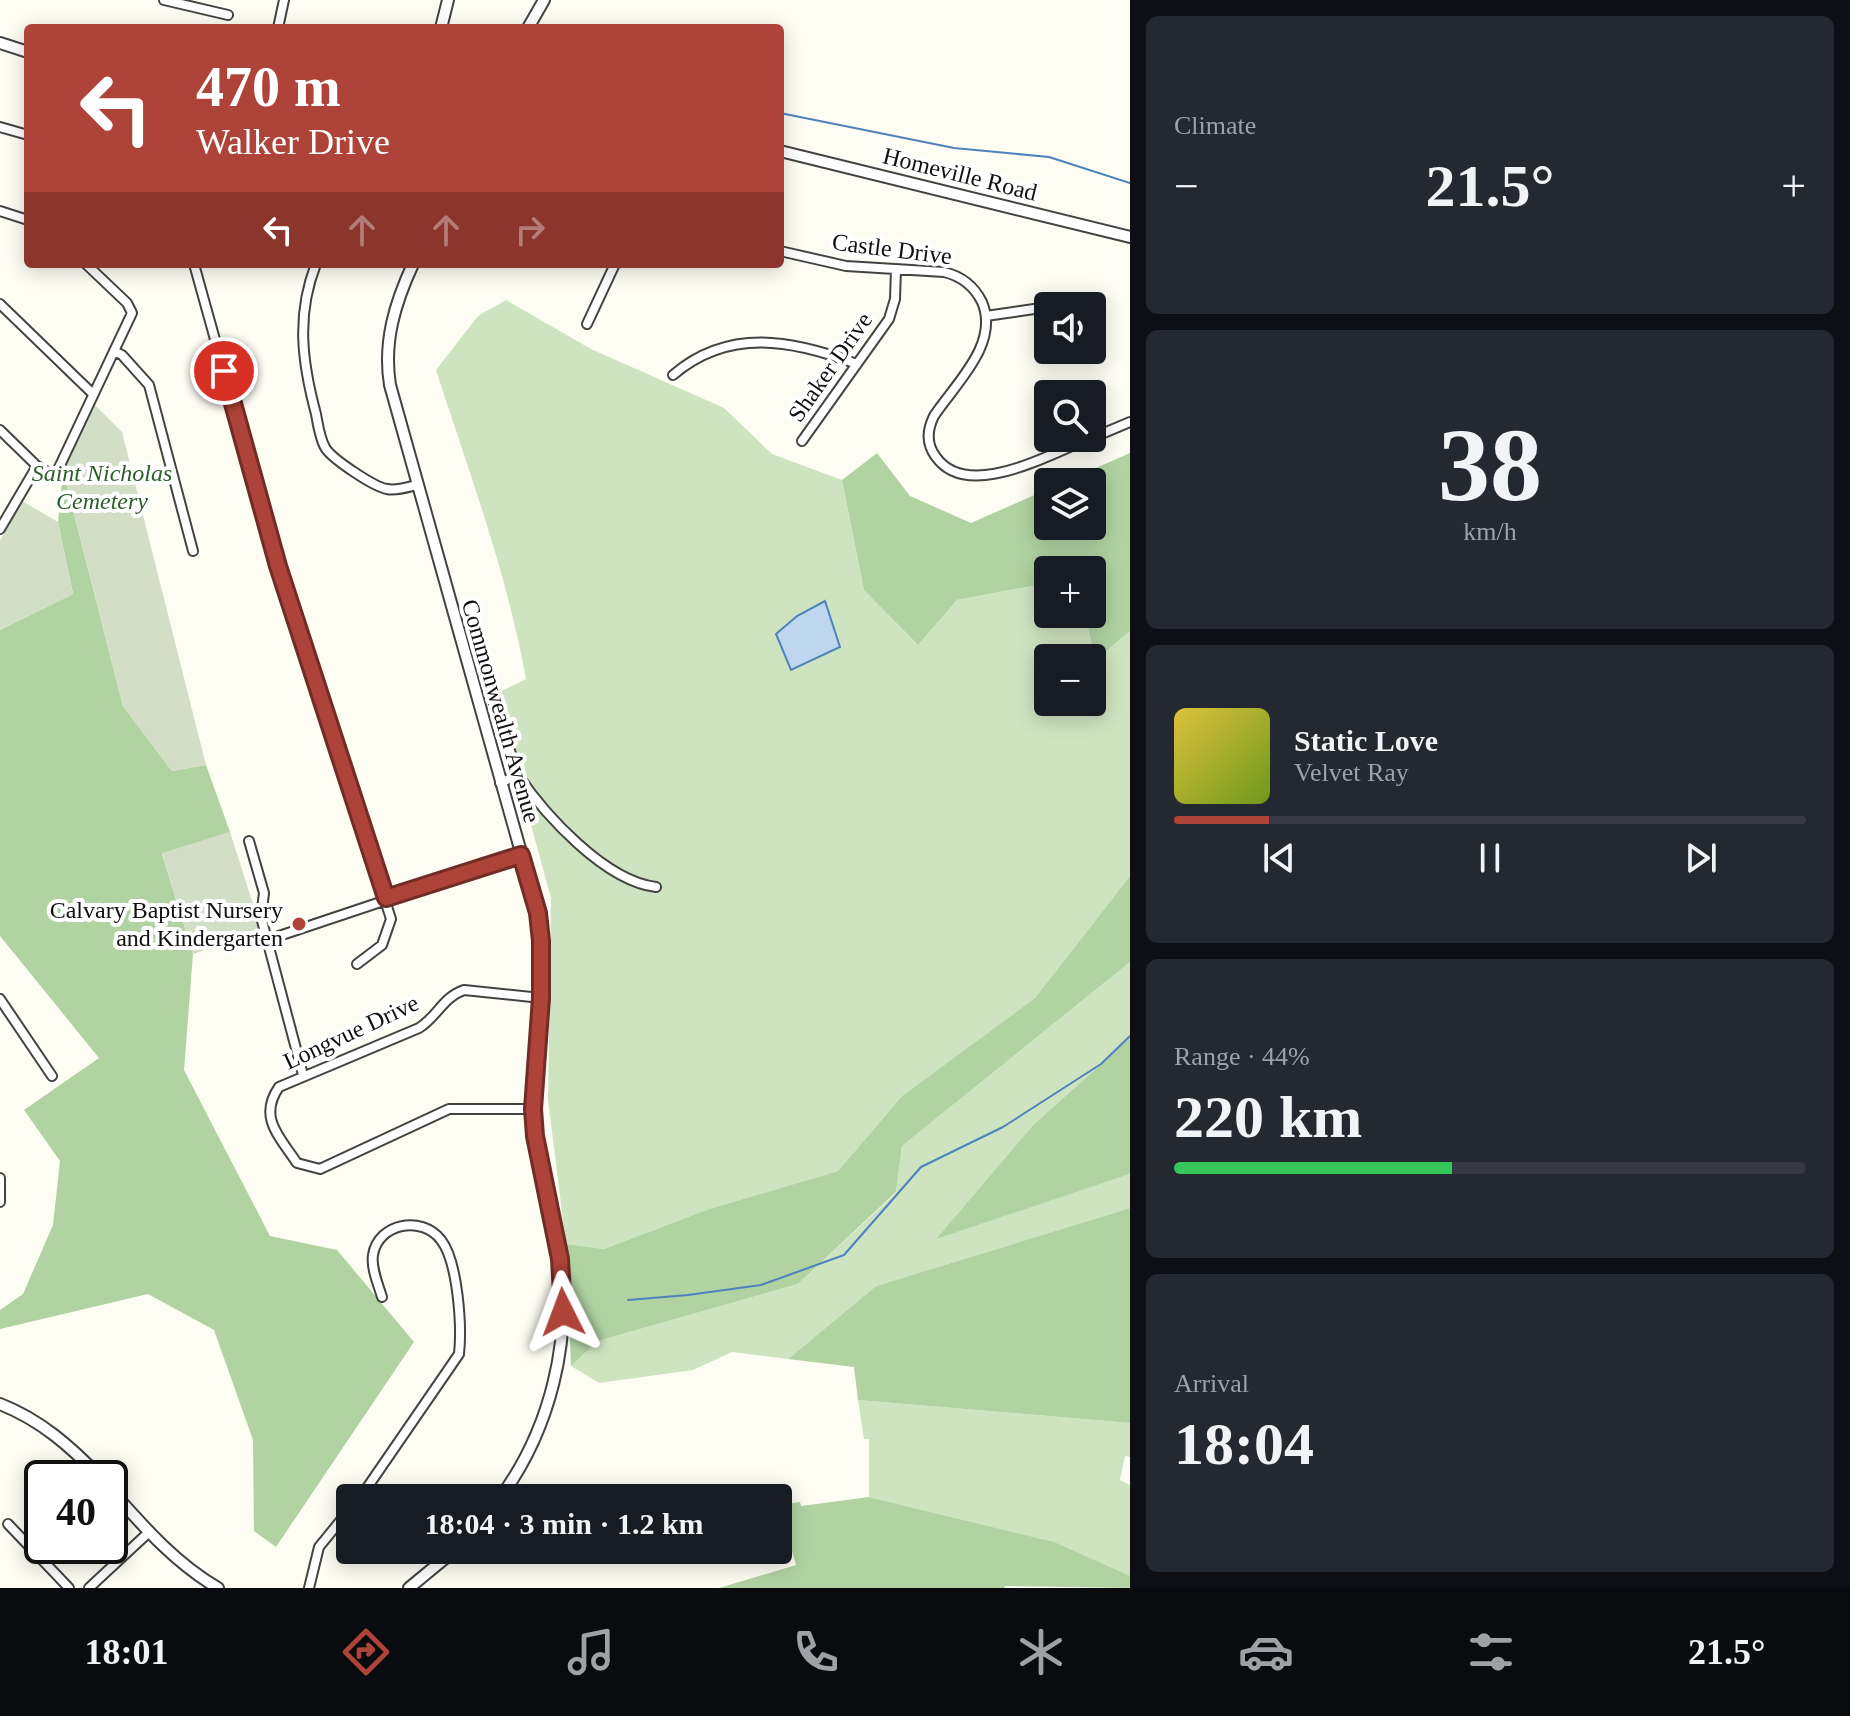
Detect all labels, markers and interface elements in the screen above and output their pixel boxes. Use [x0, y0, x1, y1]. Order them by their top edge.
icon: left [64, 56, 168, 160]
text: 470 m [196, 56, 341, 118]
text: Climate [1174, 111, 1256, 140]
text: Walker Drive [196, 122, 390, 162]
street label: Homeville Road [880, 142, 1040, 206]
text: 21.5° [1426, 153, 1555, 219]
text: − [1174, 162, 1199, 211]
text: + [1781, 162, 1806, 211]
icon: left [256, 208, 300, 252]
icon: ahead [340, 208, 384, 252]
icon: ahead [424, 208, 468, 252]
icon: right [508, 208, 552, 252]
street label: Castle Drive [831, 229, 953, 269]
map controls [1034, 292, 1106, 716]
button: sound [1034, 292, 1106, 364]
street label: Shaker Drive [783, 307, 877, 427]
pin [190, 337, 258, 405]
icon: arrive [202, 349, 246, 393]
button: search [1034, 380, 1106, 452]
text: 38 [1438, 407, 1542, 522]
park label: Saint Nicholas Cemetery [32, 460, 172, 514]
button: layers [1034, 468, 1106, 540]
text: km/h [1463, 517, 1517, 546]
button: + [1034, 556, 1106, 628]
street label: Commonwealth Avenue [457, 596, 545, 826]
button: − [1034, 644, 1106, 716]
text: Static Love [1294, 724, 1438, 757]
text: Velvet Ray [1294, 758, 1409, 787]
icon: previous [1257, 836, 1301, 880]
icon: pause [1468, 836, 1512, 880]
icon: next [1679, 836, 1723, 880]
place label: Calvary Baptist Nursery and Kindergarten [50, 897, 283, 951]
marker: Calvary Baptist Nursery and Kindergarten [290, 915, 308, 933]
street label: Longvue Drive [279, 989, 423, 1075]
text: Range · 44% [1174, 1042, 1310, 1071]
text: 220 km [1174, 1084, 1362, 1150]
position arrow [521, 1270, 605, 1354]
text: Arrival [1174, 1369, 1249, 1398]
text: 18:04 [1174, 1411, 1314, 1477]
speed limit sign: 40 [24, 1460, 128, 1564]
text: 18:04 · 3 min · 1.2 km [424, 1507, 704, 1540]
icon: directions [338, 1624, 394, 1680]
icon: music [563, 1624, 619, 1680]
icon: phone [788, 1624, 844, 1680]
icon: climate [1013, 1624, 1069, 1680]
icon: car [1238, 1624, 1294, 1680]
icon: filters [1463, 1624, 1519, 1680]
text: 18:01 [85, 1632, 169, 1672]
text: 21.5° [1688, 1632, 1765, 1672]

